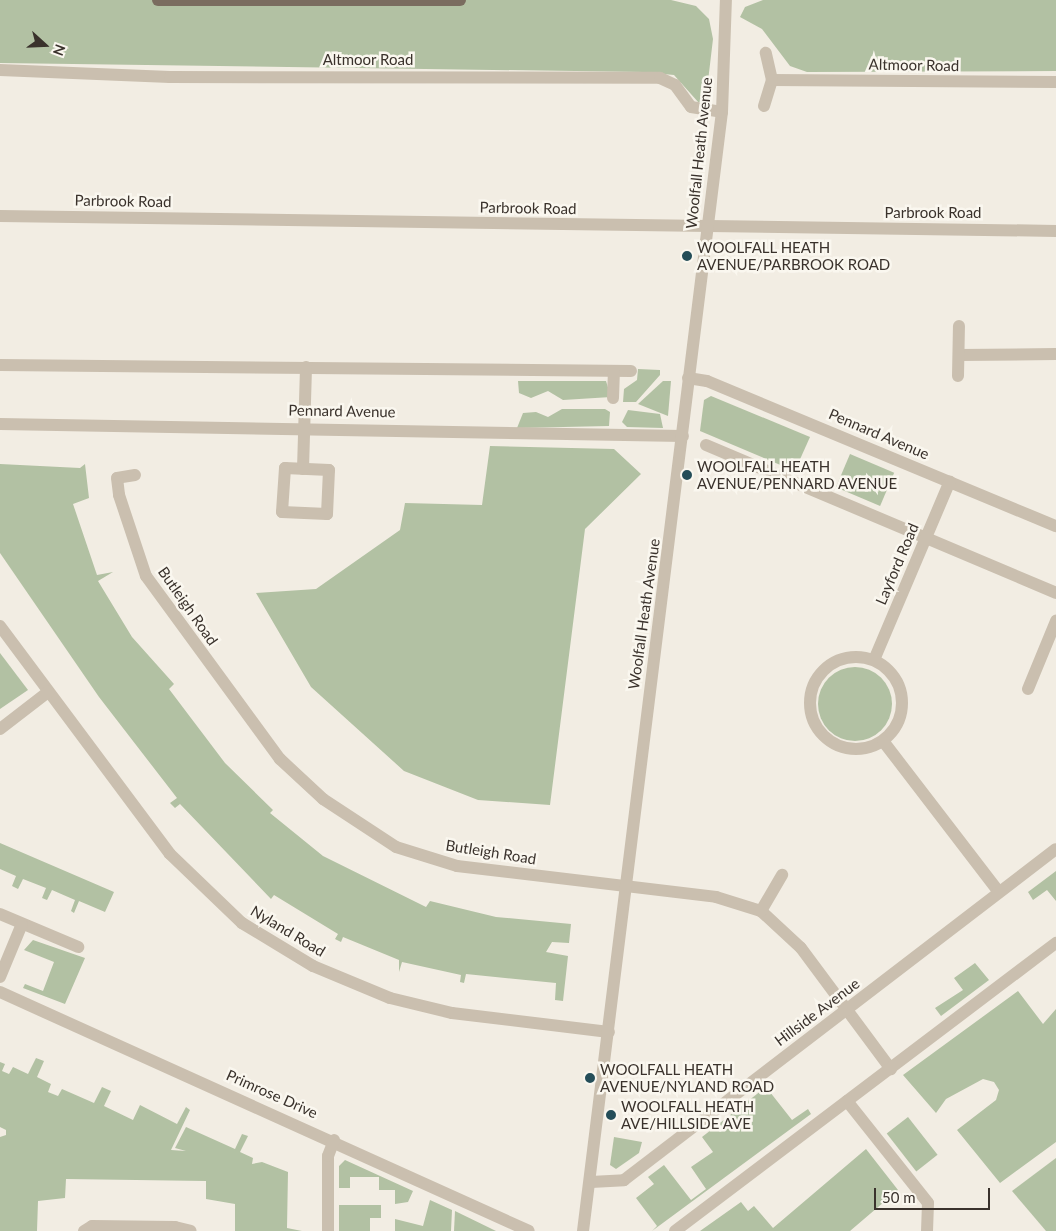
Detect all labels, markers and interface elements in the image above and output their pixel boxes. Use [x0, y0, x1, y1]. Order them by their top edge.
north arrow [20, 20, 70, 70]
text: N [50, 42, 69, 58]
street label: Altmoor Road [323, 51, 413, 69]
street label: Altmoor Road [868, 55, 960, 75]
street label: Woolfall Heath Avenue [682, 76, 716, 230]
street label: Parbrook Road [74, 191, 172, 211]
street label: Parbrook Road [479, 198, 577, 218]
street label: Parbrook Road [885, 204, 981, 222]
place label: WOOLFALL HEATH AVENUE/PARBROOK ROAD [697, 238, 890, 273]
marker: WOOLFALL HEATH AVENUE/PARBROOK ROAD [681, 250, 693, 262]
street label: Pennard Avenue [288, 401, 396, 421]
street label: Pennard Avenue [826, 405, 932, 463]
place label: WOOLFALL HEATH AVENUE/PENNARD AVENUE [697, 457, 898, 492]
marker: WOOLFALL HEATH AVENUE/PENNARD AVENUE [681, 469, 693, 481]
street label: Layford Road [872, 520, 922, 608]
street label: Woolfall Heath Avenue [624, 537, 664, 691]
street label: Butleigh Road [154, 563, 222, 649]
street label: Butleigh Road [444, 836, 538, 868]
street label: Nyland Road [247, 902, 329, 960]
street label: Hillside Avenue [771, 974, 863, 1050]
place label: WOOLFALL HEATH AVENUE/NYLAND ROAD [600, 1060, 774, 1095]
street label: Primrose Drive [224, 1066, 320, 1122]
marker: WOOLFALL HEATH AVENUE/NYLAND ROAD [584, 1072, 596, 1084]
place label: WOOLFALL HEATH AVE/HILLSIDE AVE [621, 1097, 755, 1132]
marker: WOOLFALL HEATH AVE/HILLSIDE AVE [605, 1109, 617, 1121]
scale bar [876, 1178, 992, 1210]
text: 50 m [882, 1188, 916, 1206]

